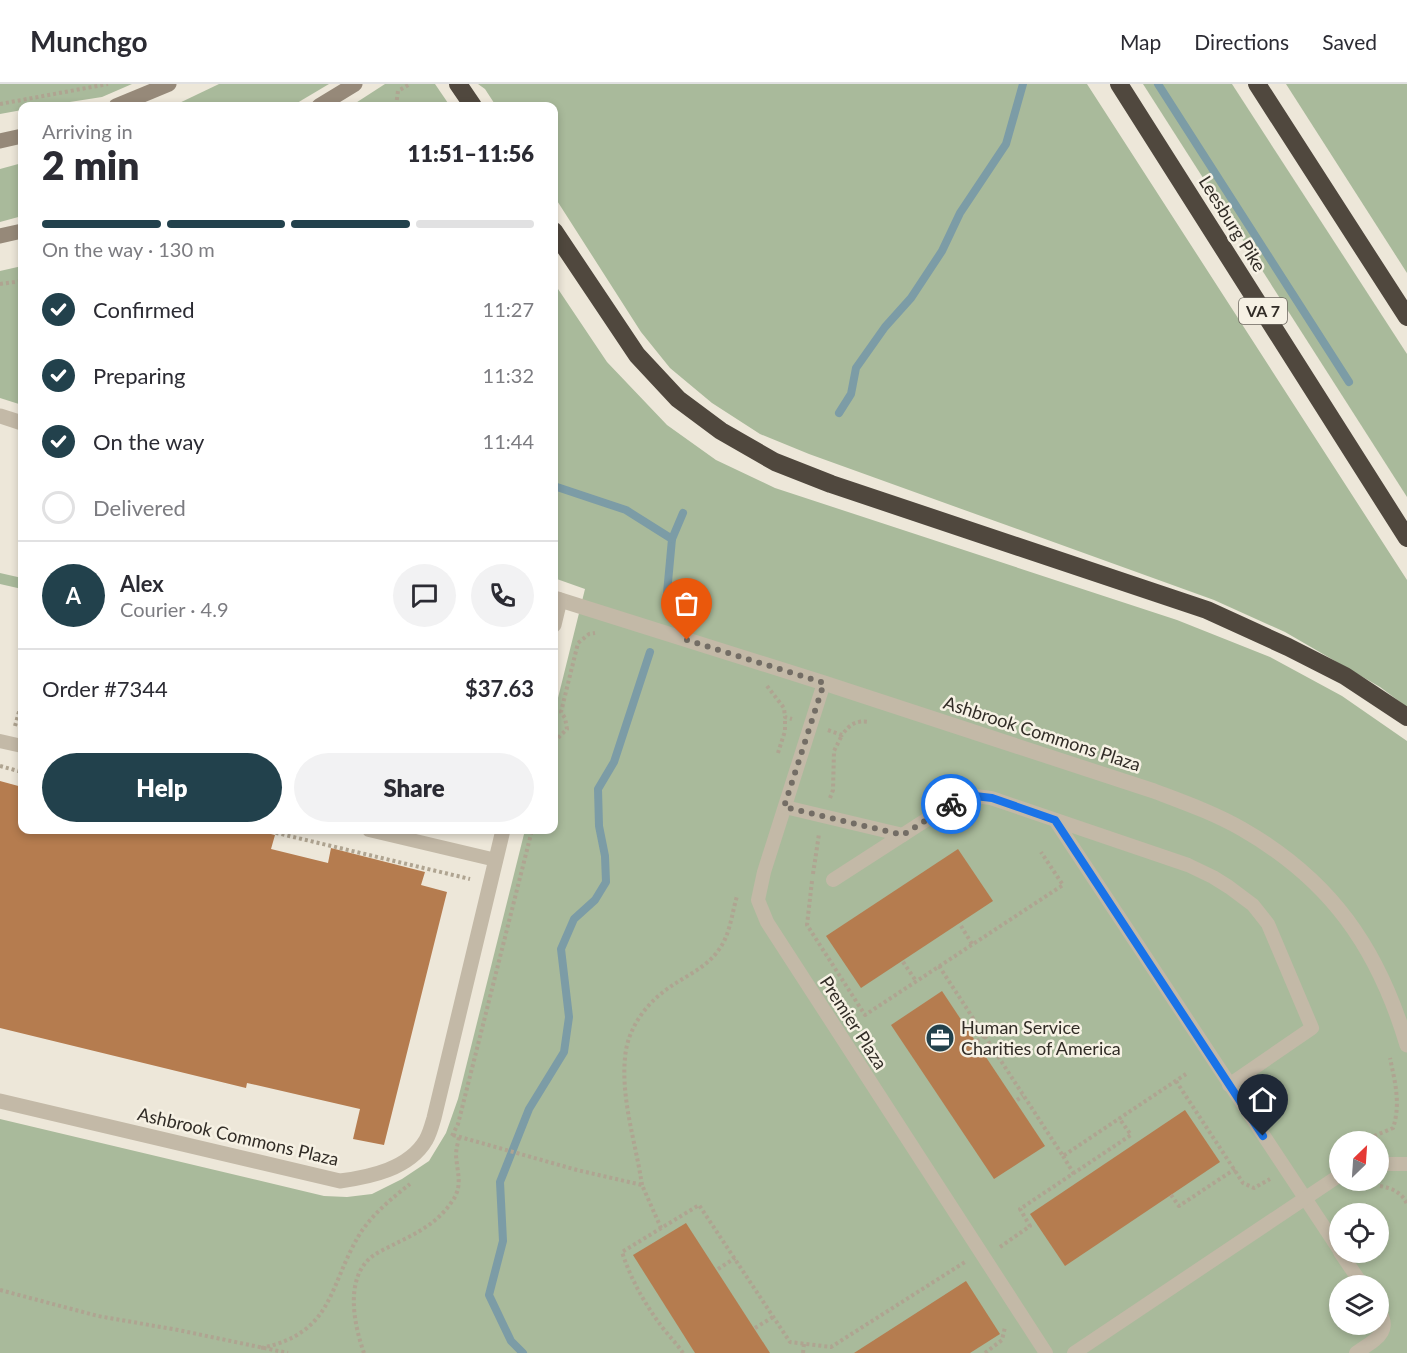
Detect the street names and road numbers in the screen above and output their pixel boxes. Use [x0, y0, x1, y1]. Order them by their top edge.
street label: Leesburg Pike [1195, 171, 1271, 276]
road number: VA 7 [1239, 298, 1287, 324]
street label: Ashbrook Commons Plaza [941, 691, 1144, 775]
street label: Premier Plaza [816, 972, 892, 1073]
street label: Ashbrook Commons Plaza [135, 1102, 341, 1170]

